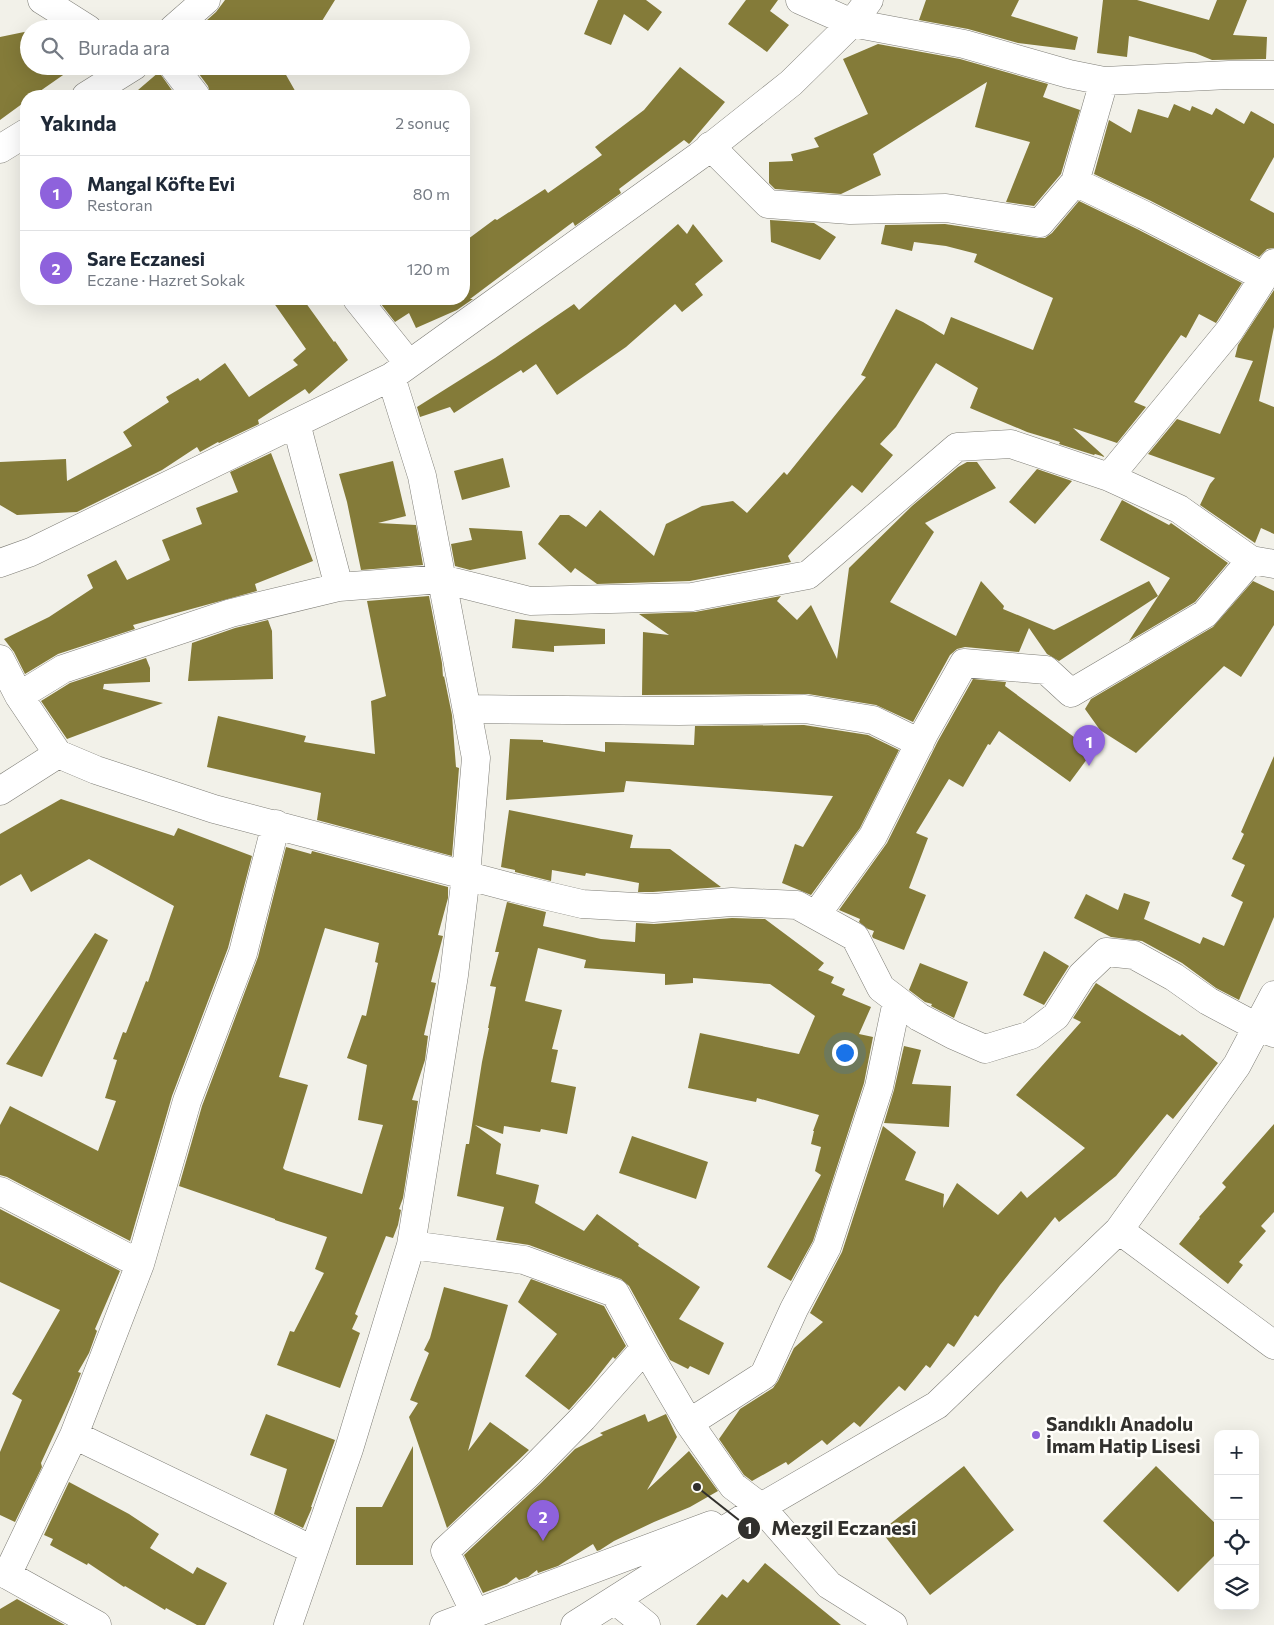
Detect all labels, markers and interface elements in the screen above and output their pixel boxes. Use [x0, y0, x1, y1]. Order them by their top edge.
search box [20, 20, 470, 75]
icon: search [38, 34, 66, 62]
text: Burada ara [78, 36, 170, 59]
text: Yakında [40, 110, 117, 135]
text: 2 sonuç [395, 113, 450, 132]
text: Mangal Köfte Evi [87, 172, 235, 195]
text: 1 [52, 184, 60, 203]
text: 80 m [413, 184, 450, 203]
text: Restoran [87, 195, 153, 214]
text: Sare Eczanesi [87, 247, 205, 270]
text: 2 [51, 259, 61, 278]
text: 120 m [407, 259, 450, 278]
text: Eczane · Hazret Sokak [87, 270, 245, 289]
pin: 1 [1073, 725, 1105, 766]
your location [832, 1040, 858, 1066]
place label: Sandıklı Anadolu İmam Hatip Lisesi [1046, 1412, 1201, 1457]
marker: Sandıklı Anadolu İmam Hatip Lisesi [1030, 1429, 1042, 1441]
map controls [1214, 1430, 1259, 1610]
button: + [1214, 1430, 1259, 1475]
button: − [1214, 1475, 1259, 1520]
pin: 2 [527, 1500, 559, 1541]
callout: Mezgil Eczanesi [737, 1511, 927, 1546]
text: Mezgil Eczanesi [771, 1515, 917, 1539]
text: 1 [746, 1519, 752, 1537]
button: locate [1214, 1520, 1259, 1565]
button: layers [1214, 1565, 1259, 1610]

